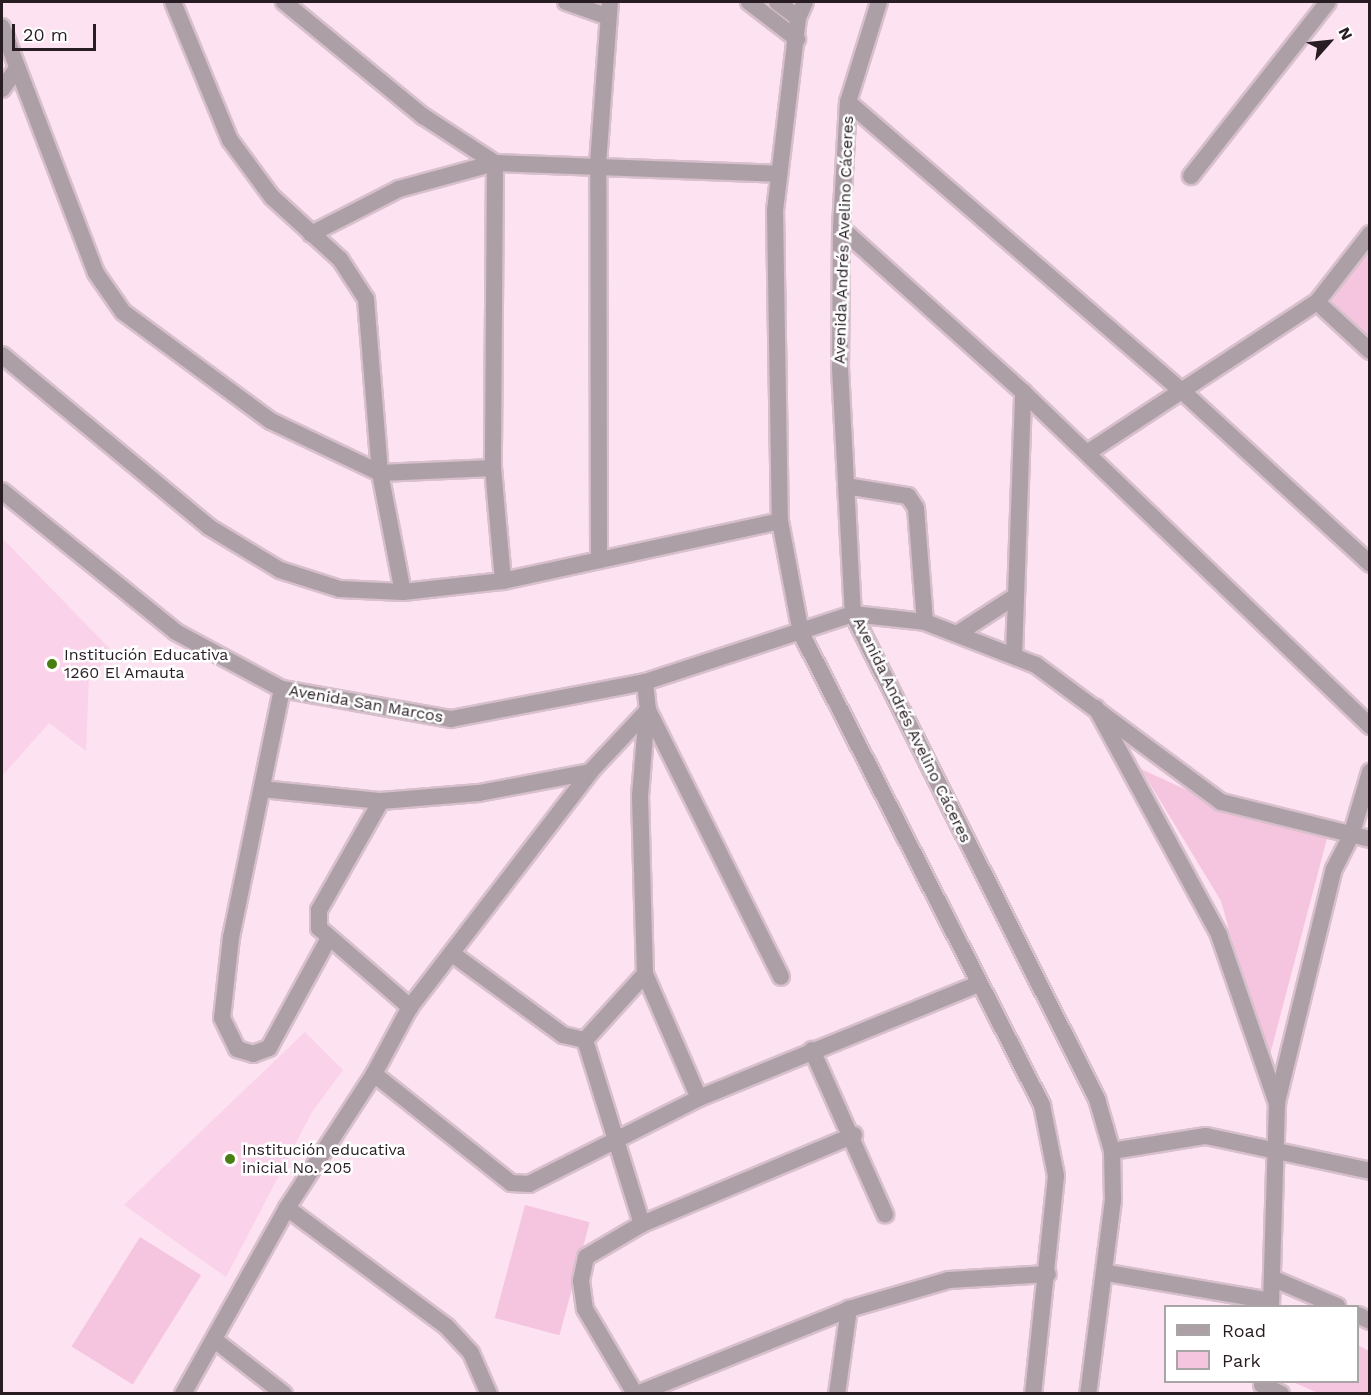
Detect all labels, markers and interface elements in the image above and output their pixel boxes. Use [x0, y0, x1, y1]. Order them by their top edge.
scale bar [15, 12, 99, 50]
north arrow [1299, 12, 1359, 72]
text: 20 m [23, 24, 68, 45]
text: N [1334, 24, 1357, 43]
street label: Avenida Andrés Avelino Cáceres [830, 115, 858, 365]
street label: Avenida Andrés Avelino Cáceres [849, 613, 975, 847]
place label: Institución Educativa 1260 El Amauta [64, 645, 228, 683]
marker: Institución Educativa 1260 El Amauta [45, 657, 59, 671]
street label: Avenida San Marcos [287, 681, 445, 727]
place label: Institución educativa inicial No. 205 [242, 1140, 406, 1178]
marker: Institución educativa inicial No. 205 [223, 1152, 237, 1166]
legend [1164, 1305, 1359, 1383]
text: Road [1222, 1320, 1266, 1341]
text: Park [1222, 1350, 1261, 1371]

